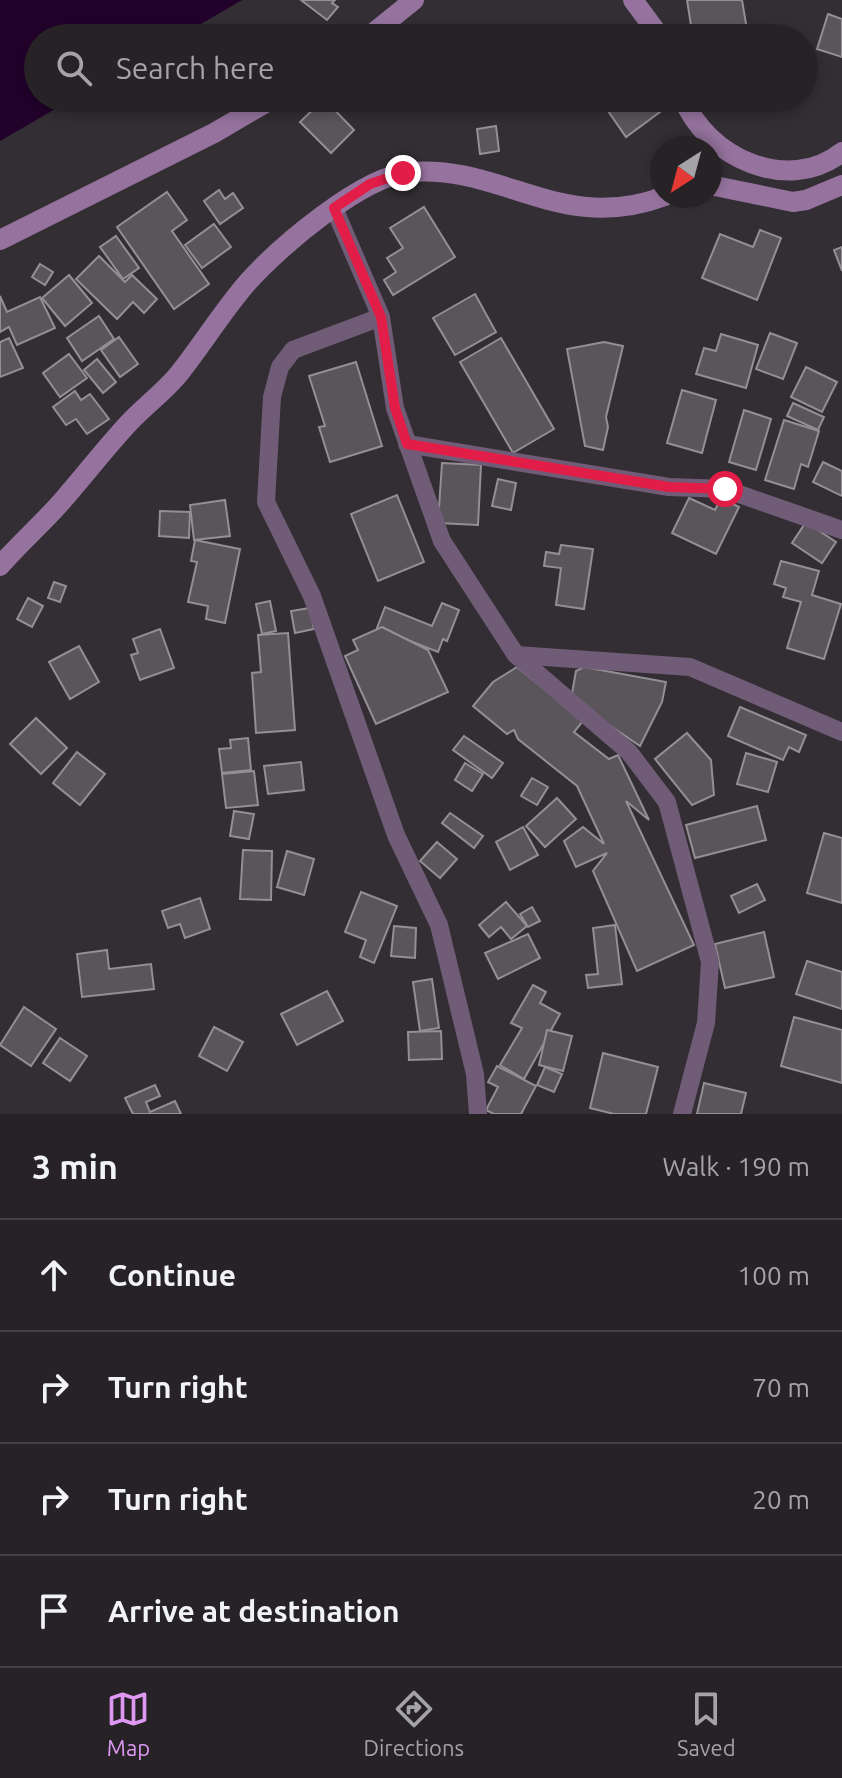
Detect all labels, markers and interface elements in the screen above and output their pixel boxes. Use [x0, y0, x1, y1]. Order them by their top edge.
search box [24, 24, 818, 112]
icon: search [52, 46, 96, 90]
text: Search here [116, 51, 275, 85]
north arrow [650, 136, 722, 208]
route end [385, 155, 421, 191]
route start [707, 471, 743, 507]
text: 3 min [32, 1147, 118, 1185]
text: Walk · 190 m [662, 1152, 810, 1181]
icon: ahead [32, 1253, 76, 1297]
text: Continue [108, 1258, 236, 1292]
text: 100 m [738, 1261, 810, 1290]
icon: right [32, 1365, 76, 1409]
text: Turn right [108, 1370, 248, 1404]
text: 70 m [752, 1373, 810, 1402]
icon: right [32, 1477, 76, 1521]
text: Turn right [108, 1482, 248, 1516]
text: 20 m [752, 1485, 810, 1514]
icon: arrive [32, 1589, 76, 1633]
text: Arrive at destination [108, 1594, 400, 1628]
tab: Map [106, 1687, 150, 1760]
tab: Directions [363, 1687, 464, 1760]
tab: Saved [677, 1687, 736, 1760]

